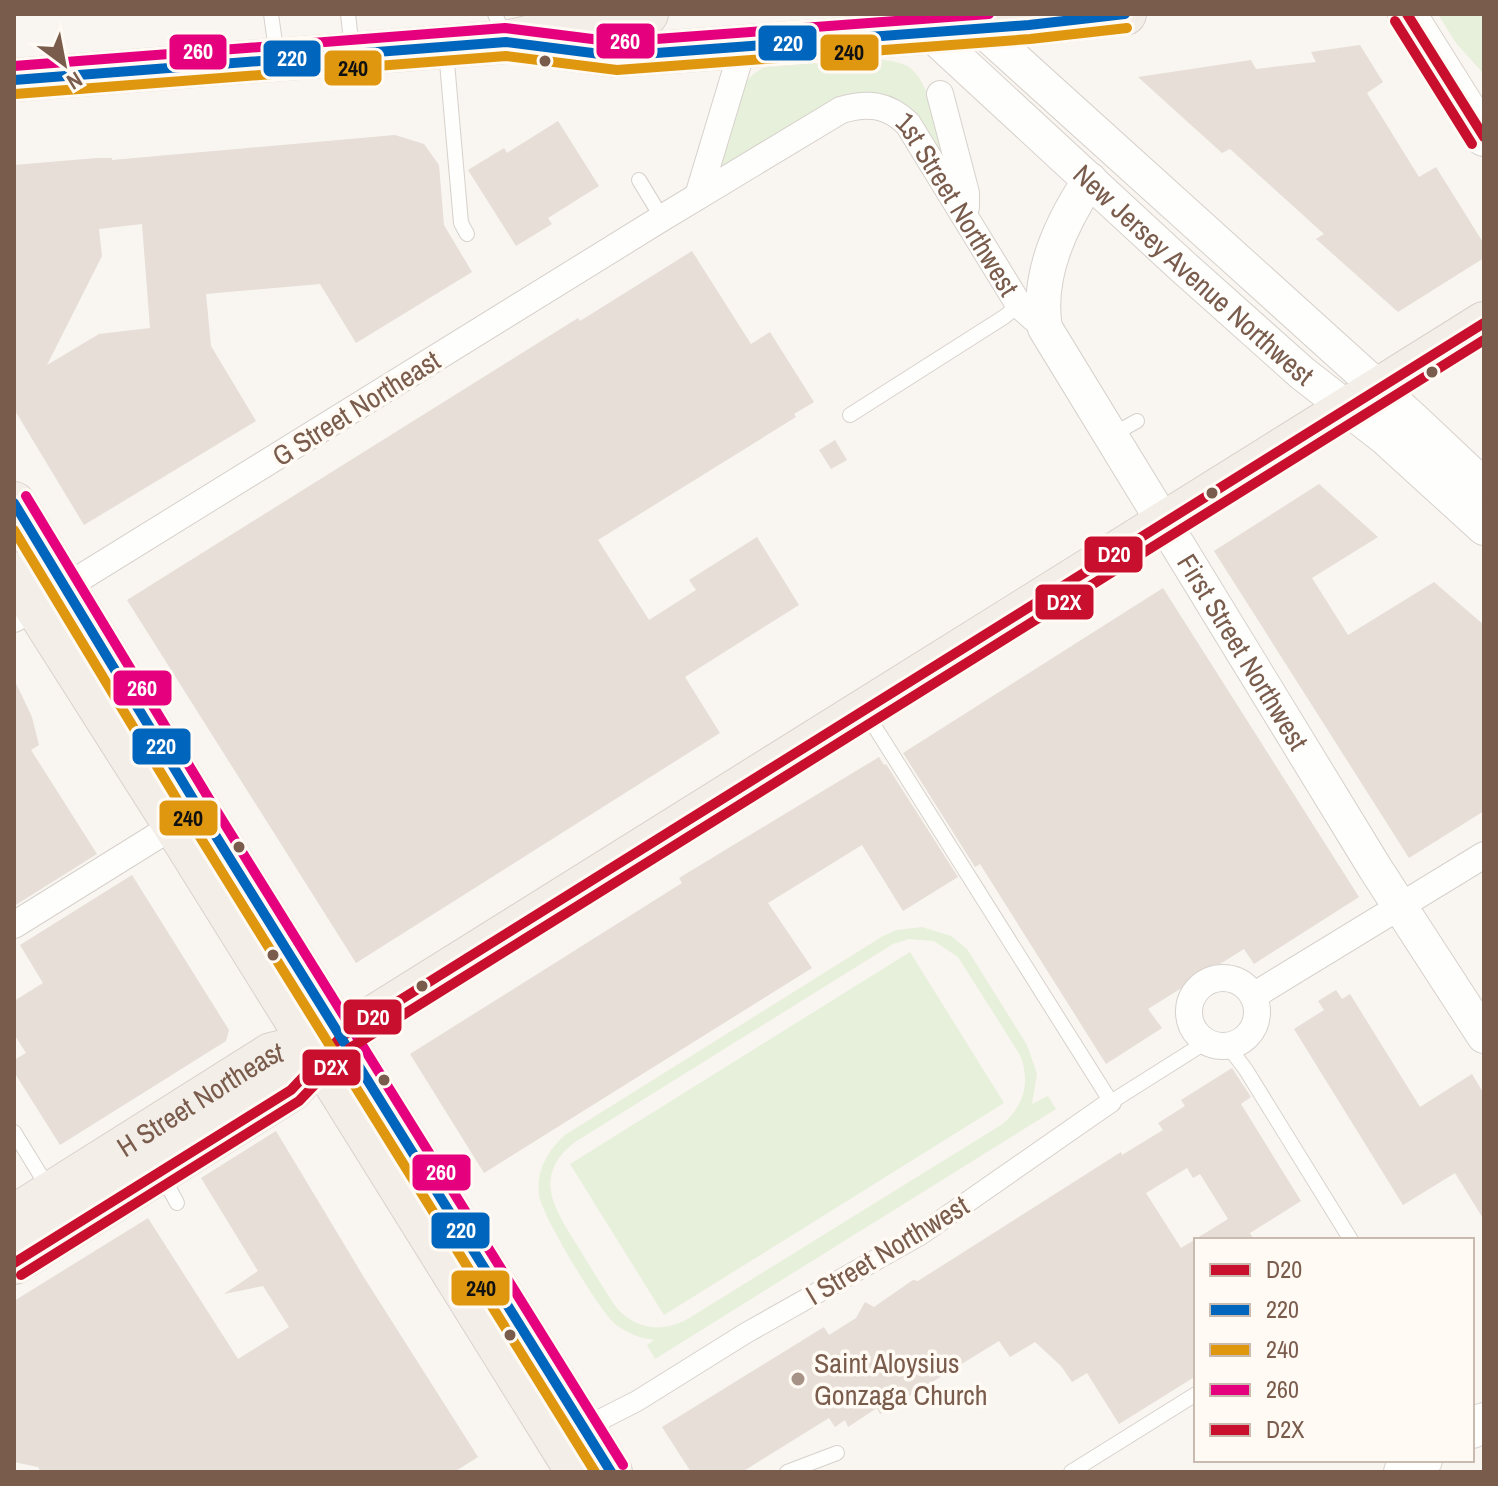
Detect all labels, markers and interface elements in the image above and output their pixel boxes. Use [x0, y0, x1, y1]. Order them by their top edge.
line badge: 260 [595, 22, 656, 60]
north arrow [24, 24, 104, 104]
line badge: 220 [757, 24, 818, 62]
text: 260 [610, 26, 640, 56]
text: 220 [773, 28, 803, 58]
line badge: 260 [168, 33, 228, 71]
line badge: 240 [819, 33, 880, 72]
text: 260 [183, 36, 213, 66]
text: 240 [834, 37, 864, 67]
line badge: 220 [262, 39, 322, 78]
text: 220 [277, 43, 307, 73]
line badge: 240 [323, 49, 383, 87]
text: 240 [338, 53, 368, 83]
unlabelled marker [537, 53, 553, 69]
text: N [61, 65, 88, 97]
street label: 1st Street Northwest [888, 103, 1028, 303]
street label: New Jersey Avenue Northwest [1065, 156, 1322, 394]
street label: G Street Northeast [265, 341, 447, 475]
unlabelled marker [1424, 364, 1440, 380]
unlabelled marker [1204, 485, 1220, 501]
line badge: D20 [1083, 535, 1144, 574]
text: D20 [1097, 539, 1131, 569]
street label: First Street Northwest [1168, 547, 1317, 757]
line badge: D2X [1034, 583, 1095, 621]
text: D2X [1046, 587, 1083, 617]
line badge: 260 [112, 669, 173, 707]
text: 260 [127, 673, 157, 703]
line badge: 220 [131, 727, 192, 766]
text: 220 [146, 731, 176, 761]
line badge: 240 [158, 799, 219, 837]
text: 240 [173, 803, 203, 833]
unlabelled marker [231, 839, 247, 855]
unlabelled marker [265, 947, 281, 963]
unlabelled marker [414, 978, 430, 994]
line badge: D20 [342, 998, 403, 1036]
text: D20 [356, 1002, 390, 1032]
street label: H Street Northeast [109, 1033, 287, 1166]
line badge: D2X [301, 1048, 362, 1087]
text: D2X [313, 1052, 350, 1082]
unlabelled marker [376, 1072, 392, 1088]
line badge: 260 [411, 1153, 472, 1192]
text: 260 [426, 1157, 456, 1187]
street label: I Street Northwest [798, 1186, 976, 1314]
line badge: 220 [430, 1211, 491, 1250]
text: 220 [446, 1215, 476, 1245]
legend [1194, 1238, 1474, 1462]
text: D20 [1266, 1253, 1302, 1285]
line badge: 240 [450, 1269, 511, 1307]
text: 240 [466, 1273, 496, 1303]
text: 220 [1266, 1293, 1299, 1325]
unlabelled marker [502, 1327, 518, 1343]
text: 240 [1266, 1333, 1299, 1365]
place label: Saint Aloysius Gonzaga Church [814, 1344, 988, 1414]
marker: Saint Aloysius Gonzaga Church [789, 1370, 807, 1388]
text: 260 [1266, 1373, 1299, 1405]
text: D2X [1266, 1413, 1305, 1445]

